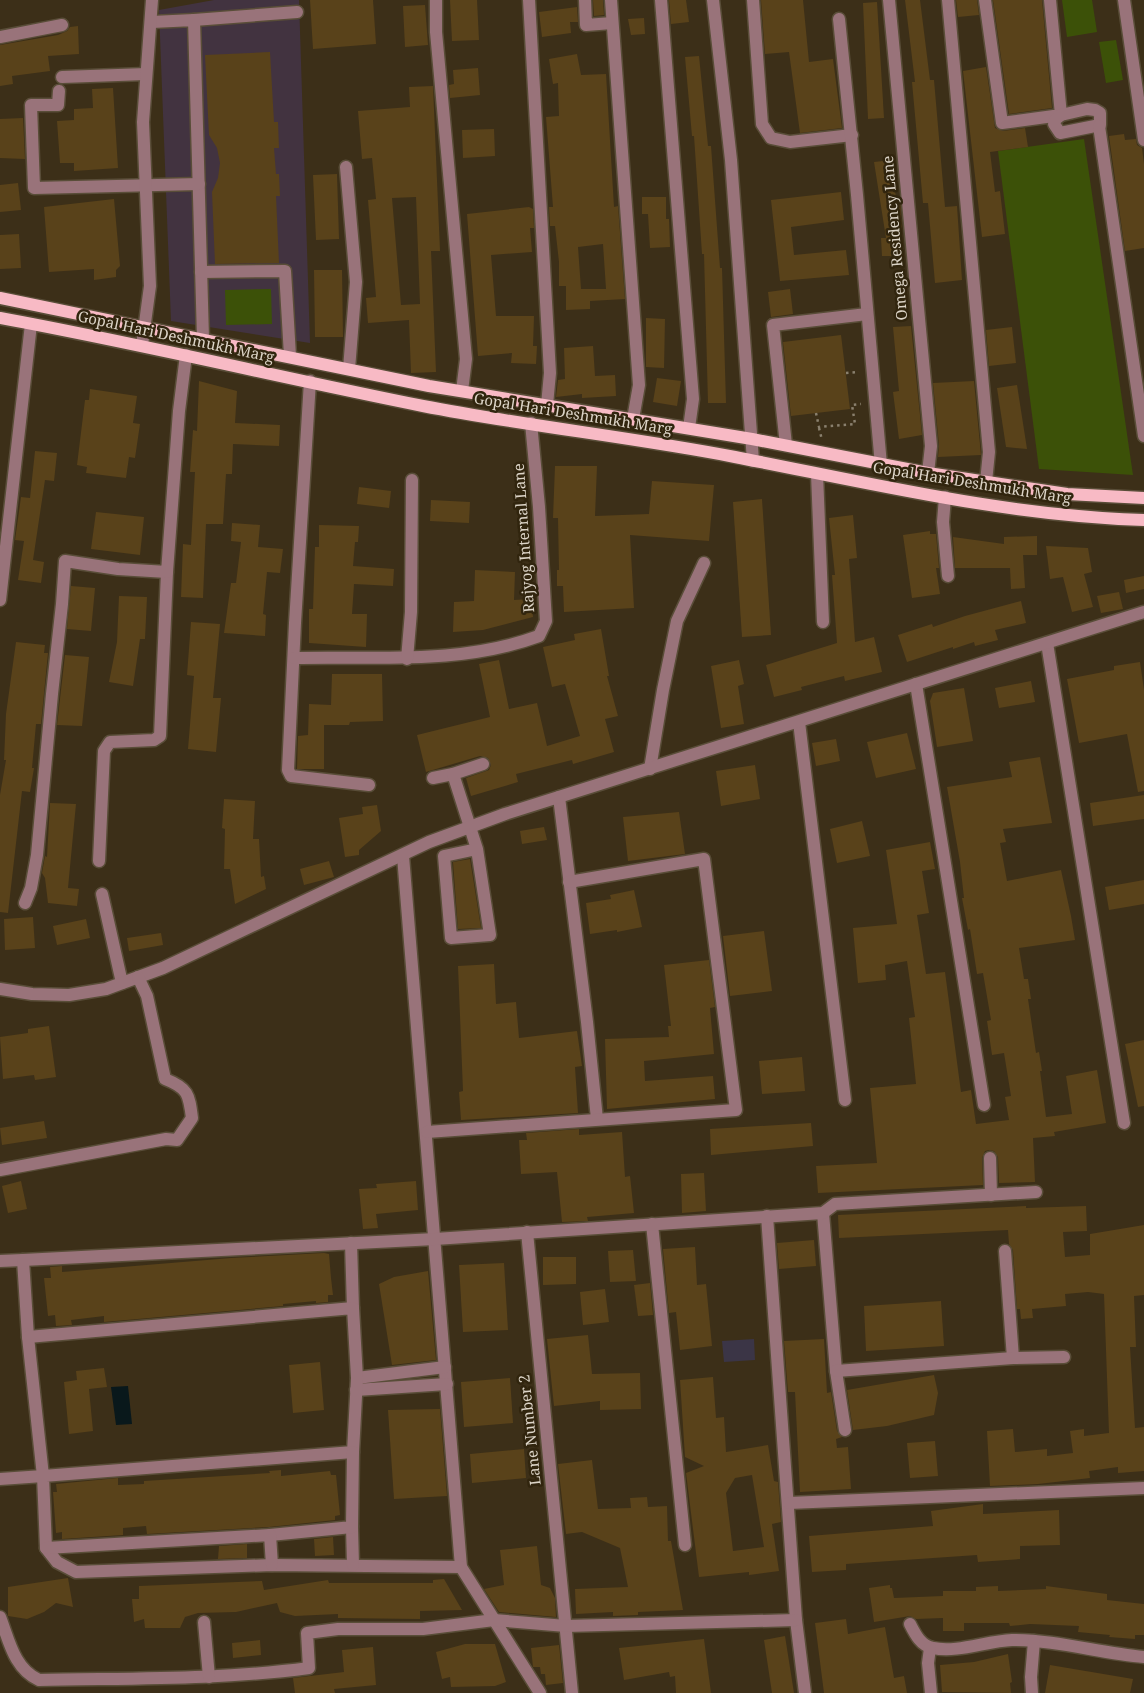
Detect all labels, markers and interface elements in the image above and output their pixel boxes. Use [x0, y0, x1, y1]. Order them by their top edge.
street label: Omega Residency Lane [877, 155, 911, 321]
street label: Gopal Hari Deshmukh Marg [76, 305, 276, 367]
street label: Gopal Hari Deshmukh Marg [473, 387, 674, 439]
street label: Gopal Hari Deshmukh Marg [872, 456, 1073, 508]
street label: Rajyog Internal Lane [508, 463, 538, 613]
street label: Lane Number 2 [513, 1374, 545, 1486]

